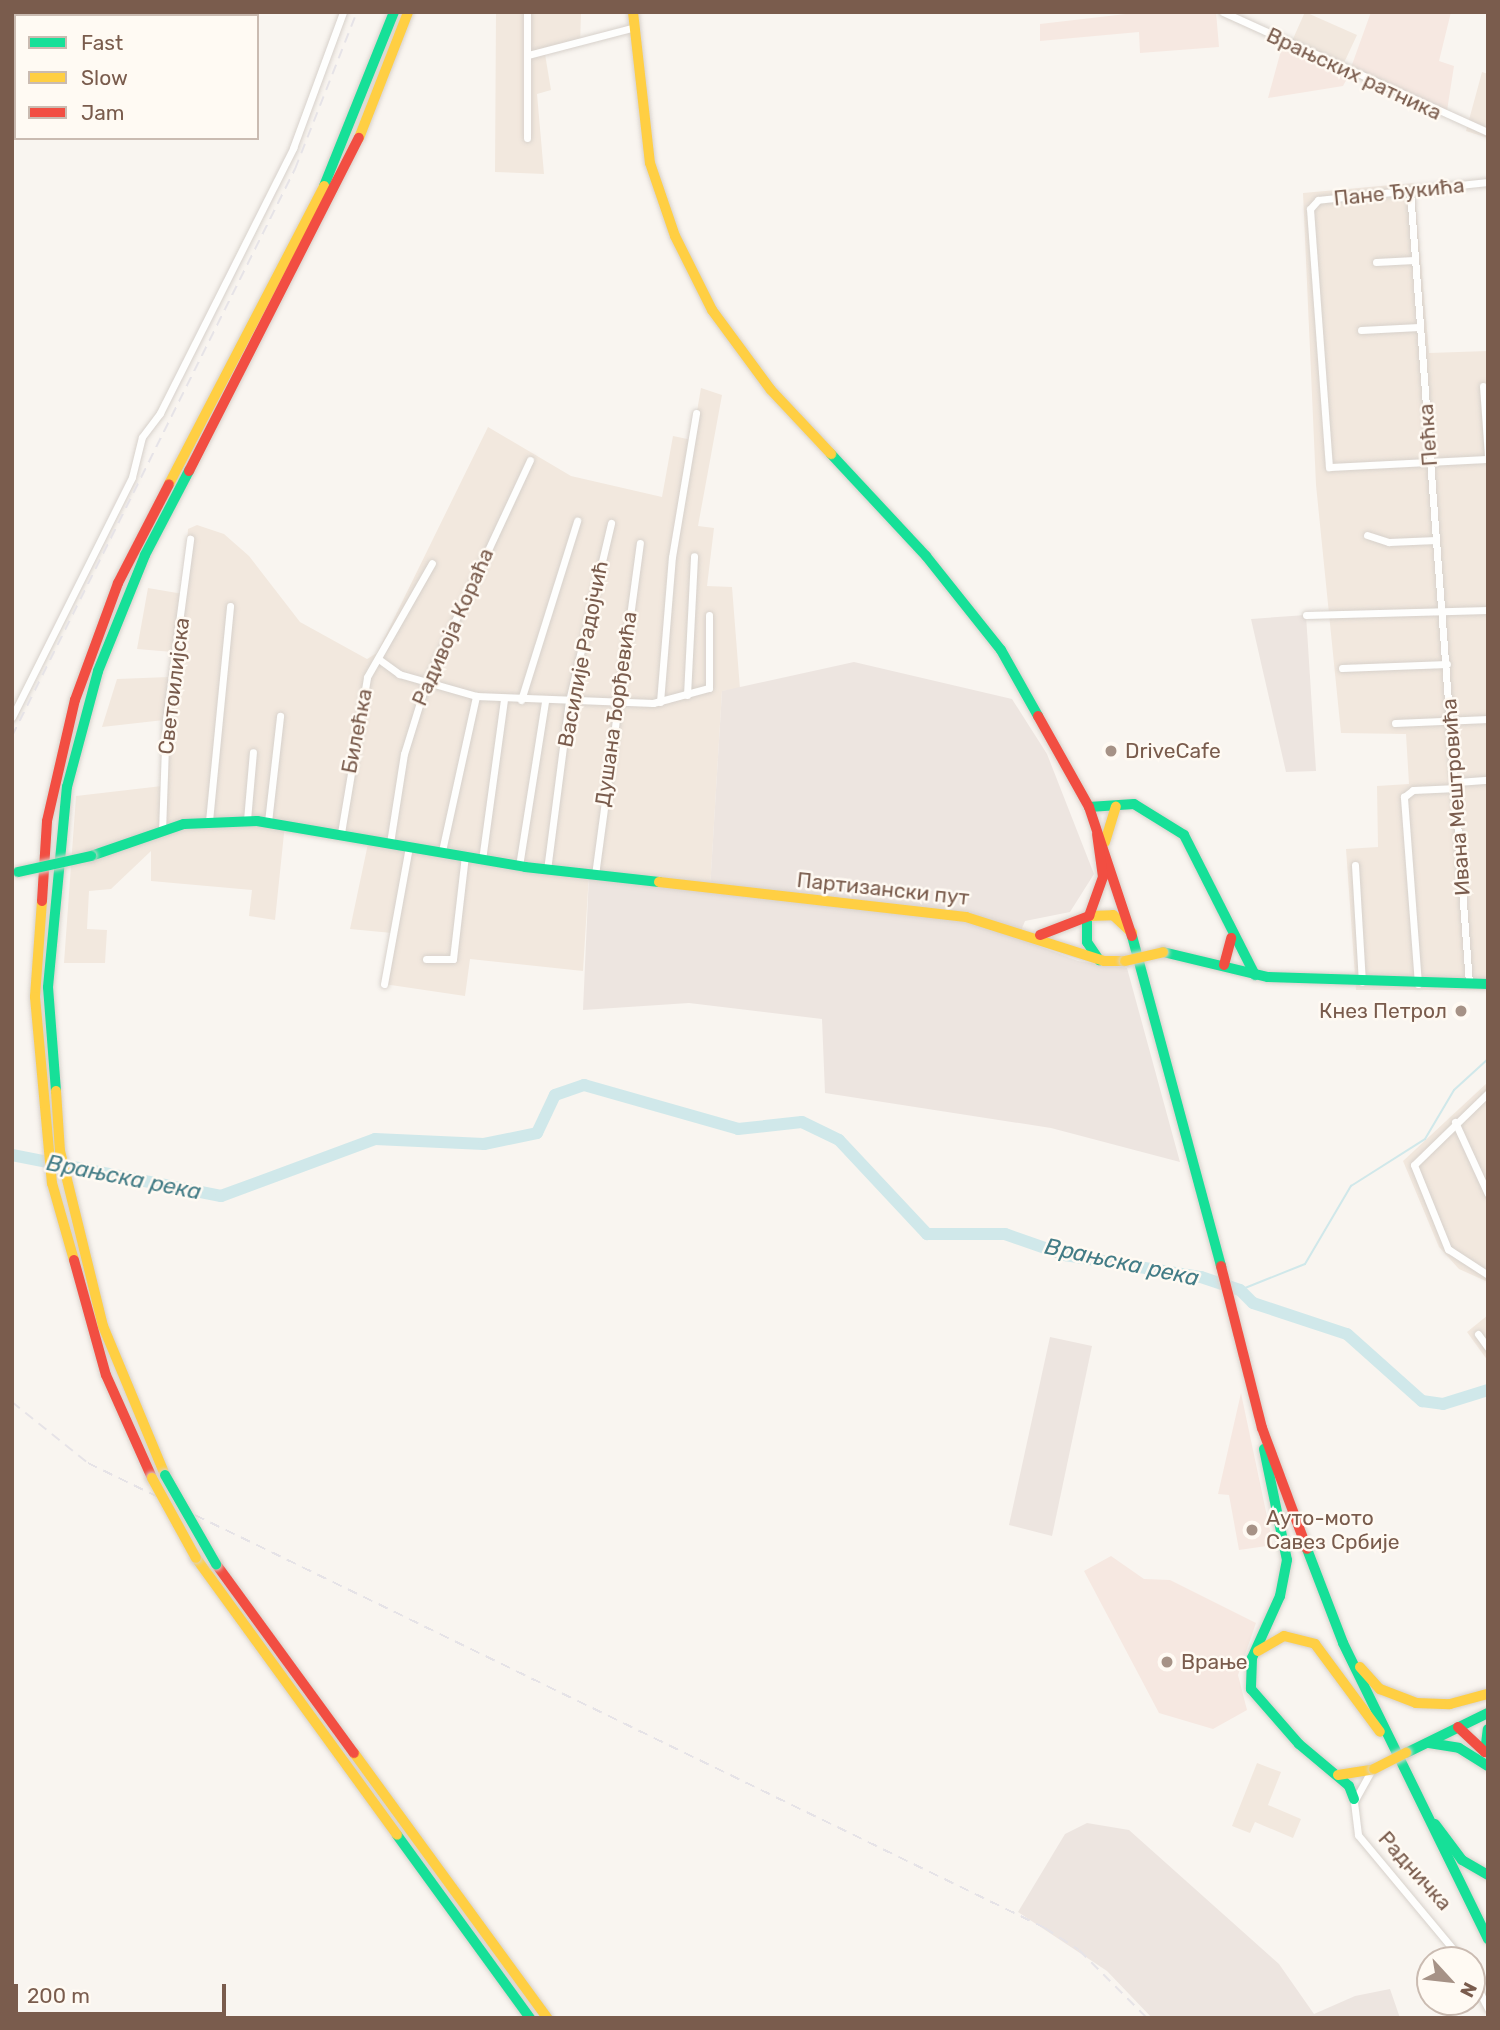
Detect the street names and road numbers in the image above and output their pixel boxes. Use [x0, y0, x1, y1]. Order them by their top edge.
street label: Врањских ратника [1262, 22, 1446, 126]
street label: Пане Ђукића [1332, 173, 1466, 211]
street label: Пећка [1413, 403, 1443, 467]
street label: Радивоја Кораћа [407, 544, 499, 710]
street label: Василије Радојчић [553, 559, 613, 749]
street label: Душана Ђорђевића [590, 610, 642, 808]
street label: Светоилијска [153, 616, 195, 756]
street label: Билећка [336, 686, 378, 776]
street label: Ивана Мештровића [1437, 697, 1475, 897]
street label: Партизански пут [796, 867, 970, 911]
street label: Радничка [1373, 1826, 1457, 1916]

